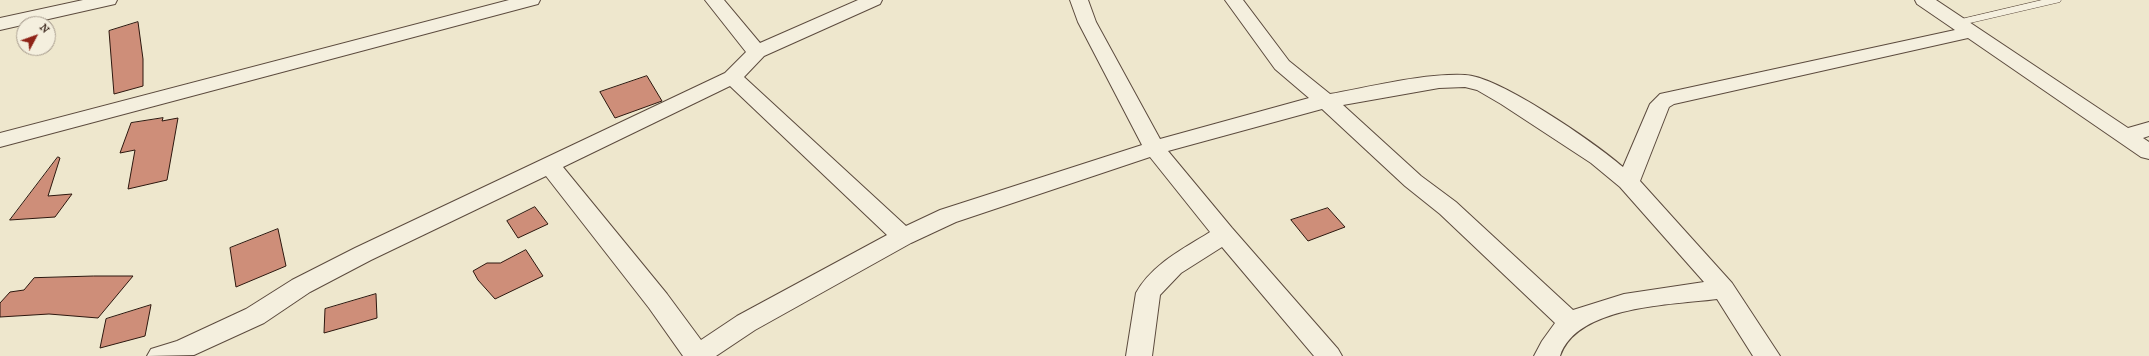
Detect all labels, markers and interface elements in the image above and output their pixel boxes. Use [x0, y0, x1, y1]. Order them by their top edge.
north arrow [16, 16, 56, 56]
text: N [37, 21, 52, 36]

